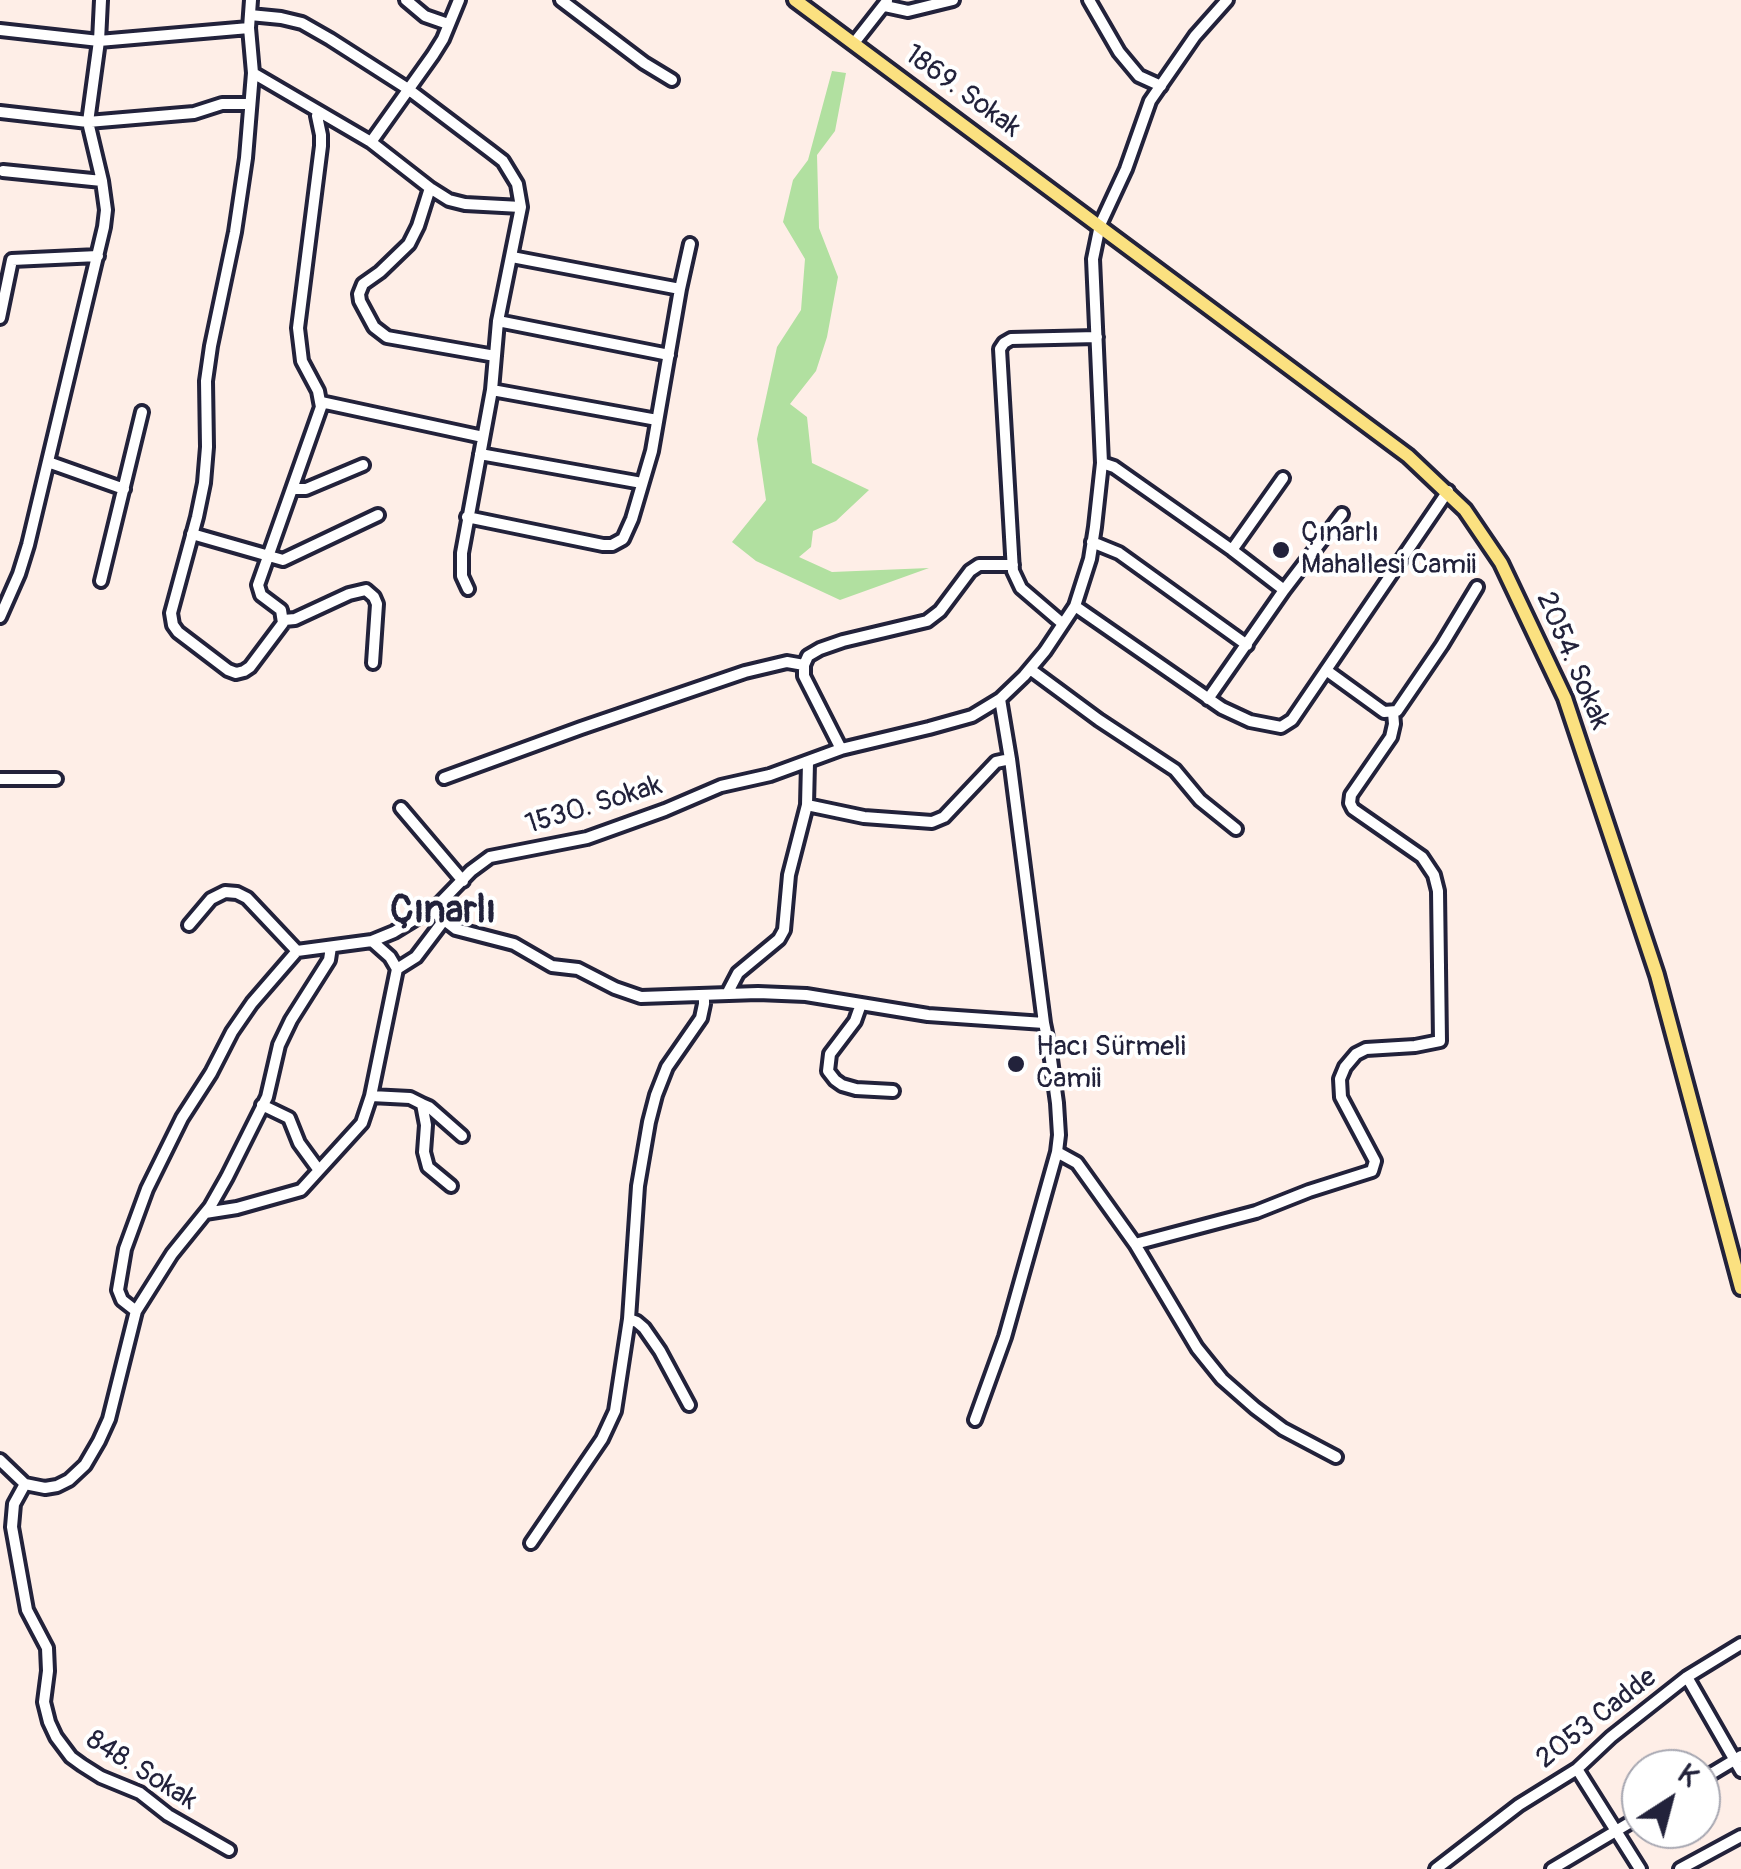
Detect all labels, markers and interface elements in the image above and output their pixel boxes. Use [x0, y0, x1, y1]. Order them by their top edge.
street label: 1869. Sokak [897, 39, 1027, 145]
place label: Çınarlı Mahallesi Camii [1301, 517, 1476, 583]
marker: Çınarlı Mahallesi Camii [1270, 539, 1292, 561]
street label: 2054. Sokak [1528, 587, 1616, 735]
street label: 1530. Sokak [522, 769, 666, 843]
district label: Çınarlı [390, 889, 496, 935]
place label: Hacı Sürmeli Camii [1036, 1031, 1186, 1097]
marker: Hacı Sürmeli Camii [1005, 1053, 1027, 1075]
street label: 2053 Cadde [1530, 1662, 1664, 1776]
street label: 848. Sokak [79, 1724, 203, 1818]
north arrow [1621, 1749, 1721, 1849]
text: K [1671, 1757, 1705, 1795]

